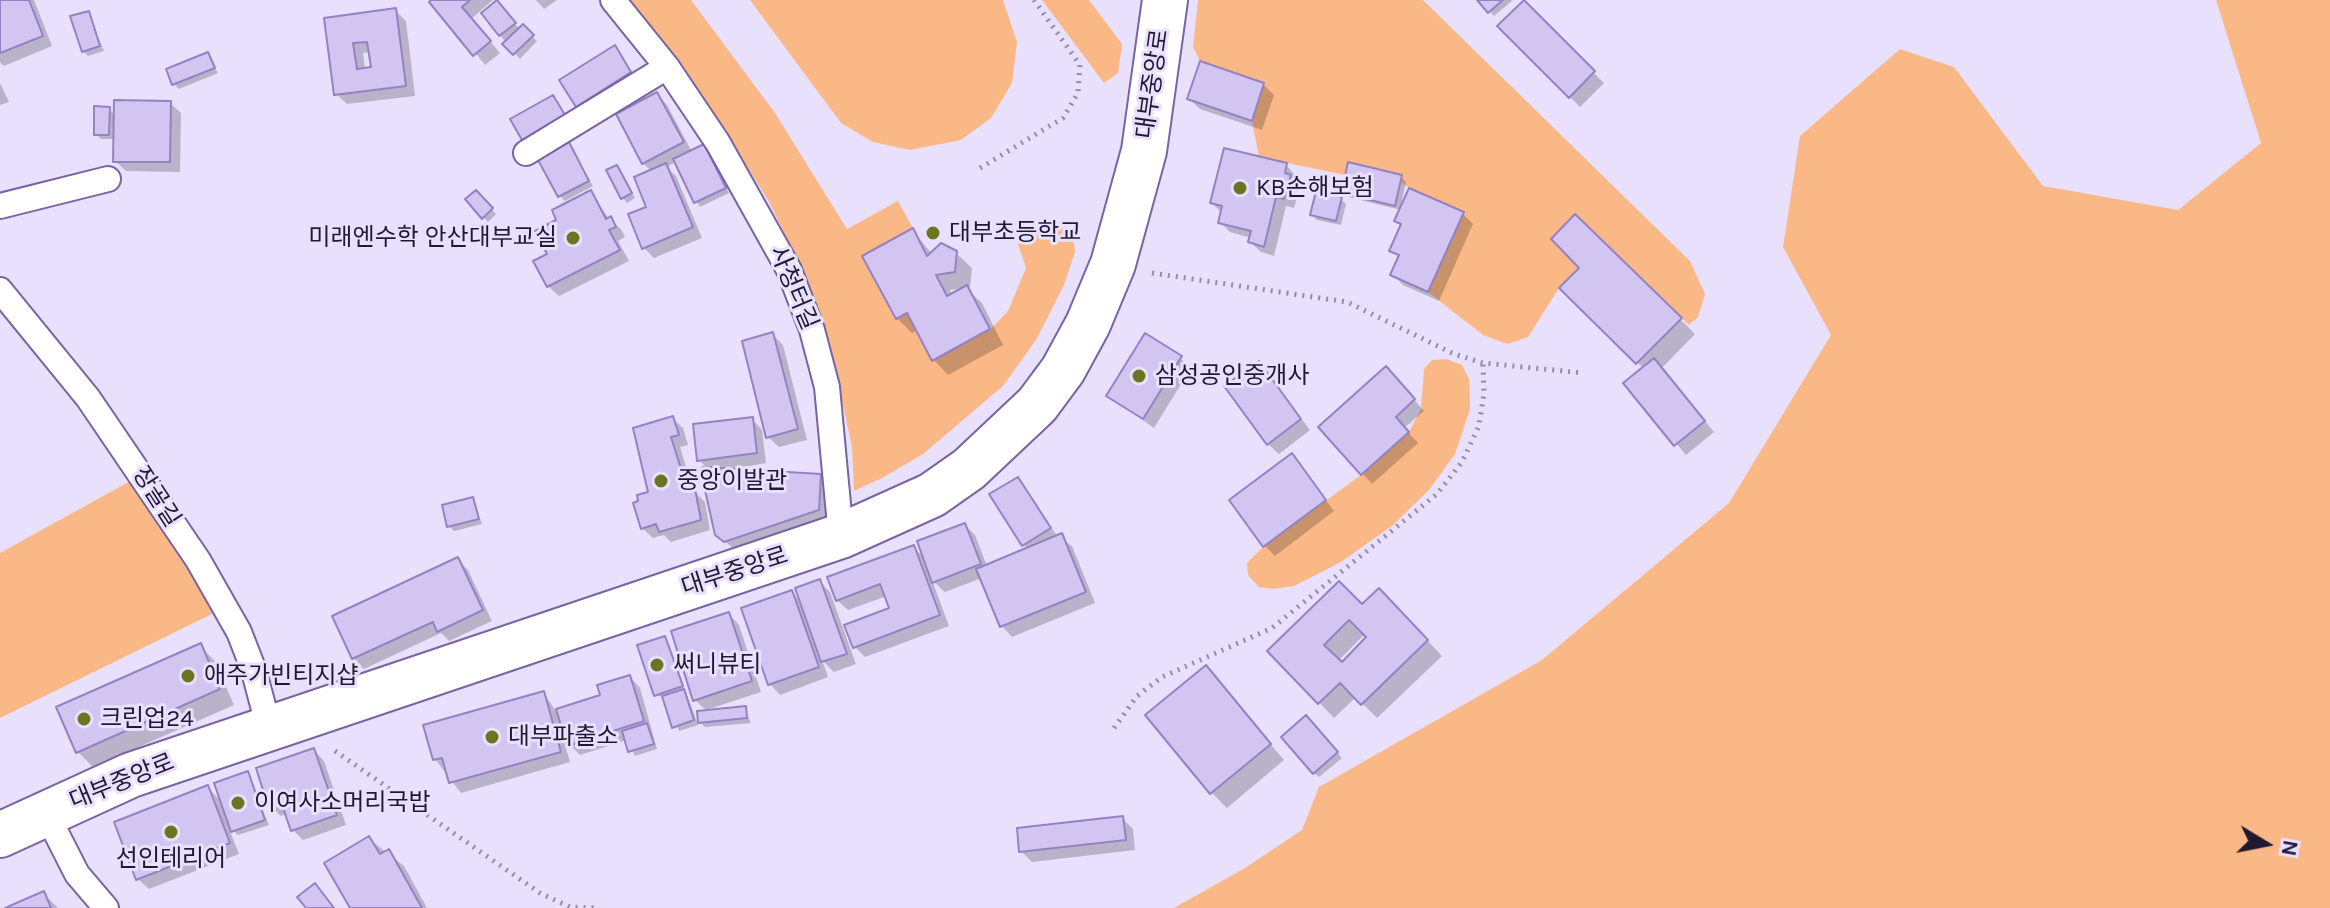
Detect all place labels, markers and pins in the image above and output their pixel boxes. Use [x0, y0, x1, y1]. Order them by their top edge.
place label: KB손해보험 [1256, 174, 1374, 202]
marker: KB손해보험 [1231, 179, 1249, 197]
place label: 대부초등학교 [949, 219, 1081, 247]
place label: 미래엔수학 안산대부교실 [308, 224, 557, 252]
marker: 대부초등학교 [924, 224, 942, 242]
marker: 미래엔수학 안산대부교실 [564, 229, 582, 247]
place label: 삼성공인중개사 [1155, 362, 1310, 390]
marker: 삼성공인중개사 [1130, 367, 1148, 385]
place label: 중앙이발관 [677, 467, 787, 495]
marker: 중앙이발관 [652, 472, 670, 490]
place label: 써니뷰티 [673, 651, 761, 679]
marker: 써니뷰티 [648, 656, 666, 674]
place label: 애주가빈티지샵 [204, 662, 359, 690]
marker: 애주가빈티지샵 [179, 667, 197, 685]
place label: 크린업24 [100, 705, 194, 733]
marker: 크린업24 [75, 710, 93, 728]
place label: 대부파출소 [508, 723, 618, 751]
marker: 대부파출소 [483, 728, 501, 746]
place label: 이여사소머리국밥 [254, 789, 431, 817]
marker: 이여사소머리국밥 [229, 794, 247, 812]
marker: 선인테리어 [162, 823, 180, 841]
place label: 선인테리어 [116, 845, 226, 873]

